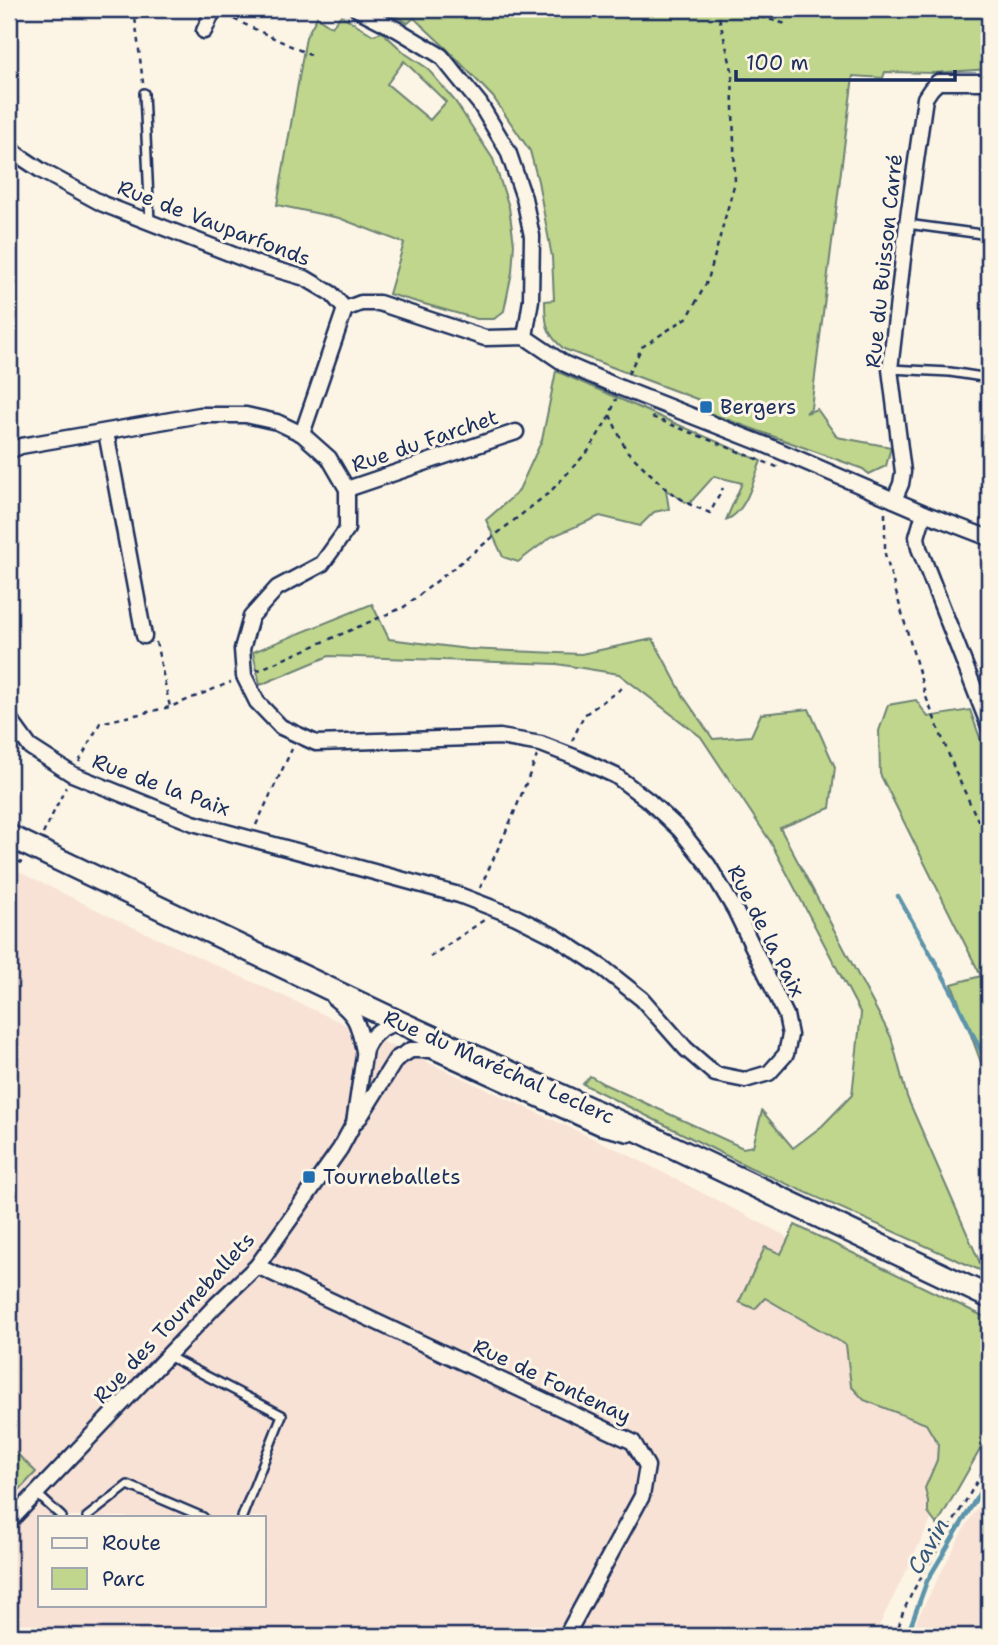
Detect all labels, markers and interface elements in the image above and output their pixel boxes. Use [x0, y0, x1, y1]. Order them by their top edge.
scale bar [736, 38, 954, 82]
text: 100 m [746, 49, 809, 77]
street label: Rue du Buisson Carré [859, 153, 909, 369]
street label: Rue de Vauparfonds [114, 173, 314, 273]
place label: Bergers [720, 393, 796, 421]
marker: Bergers [698, 399, 714, 415]
street label: Rue du Farchet [348, 403, 502, 479]
street label: Rue de la Paix [88, 747, 234, 823]
street label: Rue de la Paix [721, 860, 811, 1002]
street label: Rue du Maréchal Leclerc [379, 1003, 619, 1131]
place label: Tourneballets [323, 1163, 461, 1191]
marker: Tourneballets [301, 1169, 317, 1185]
street label: Rue des Tourneballets [87, 1226, 261, 1410]
street label: Rue de Fontenay [468, 1332, 636, 1430]
water label: Cavin [900, 1513, 956, 1579]
legend [38, 1516, 266, 1606]
text: Route [102, 1529, 161, 1557]
text: Parc [102, 1565, 145, 1593]

